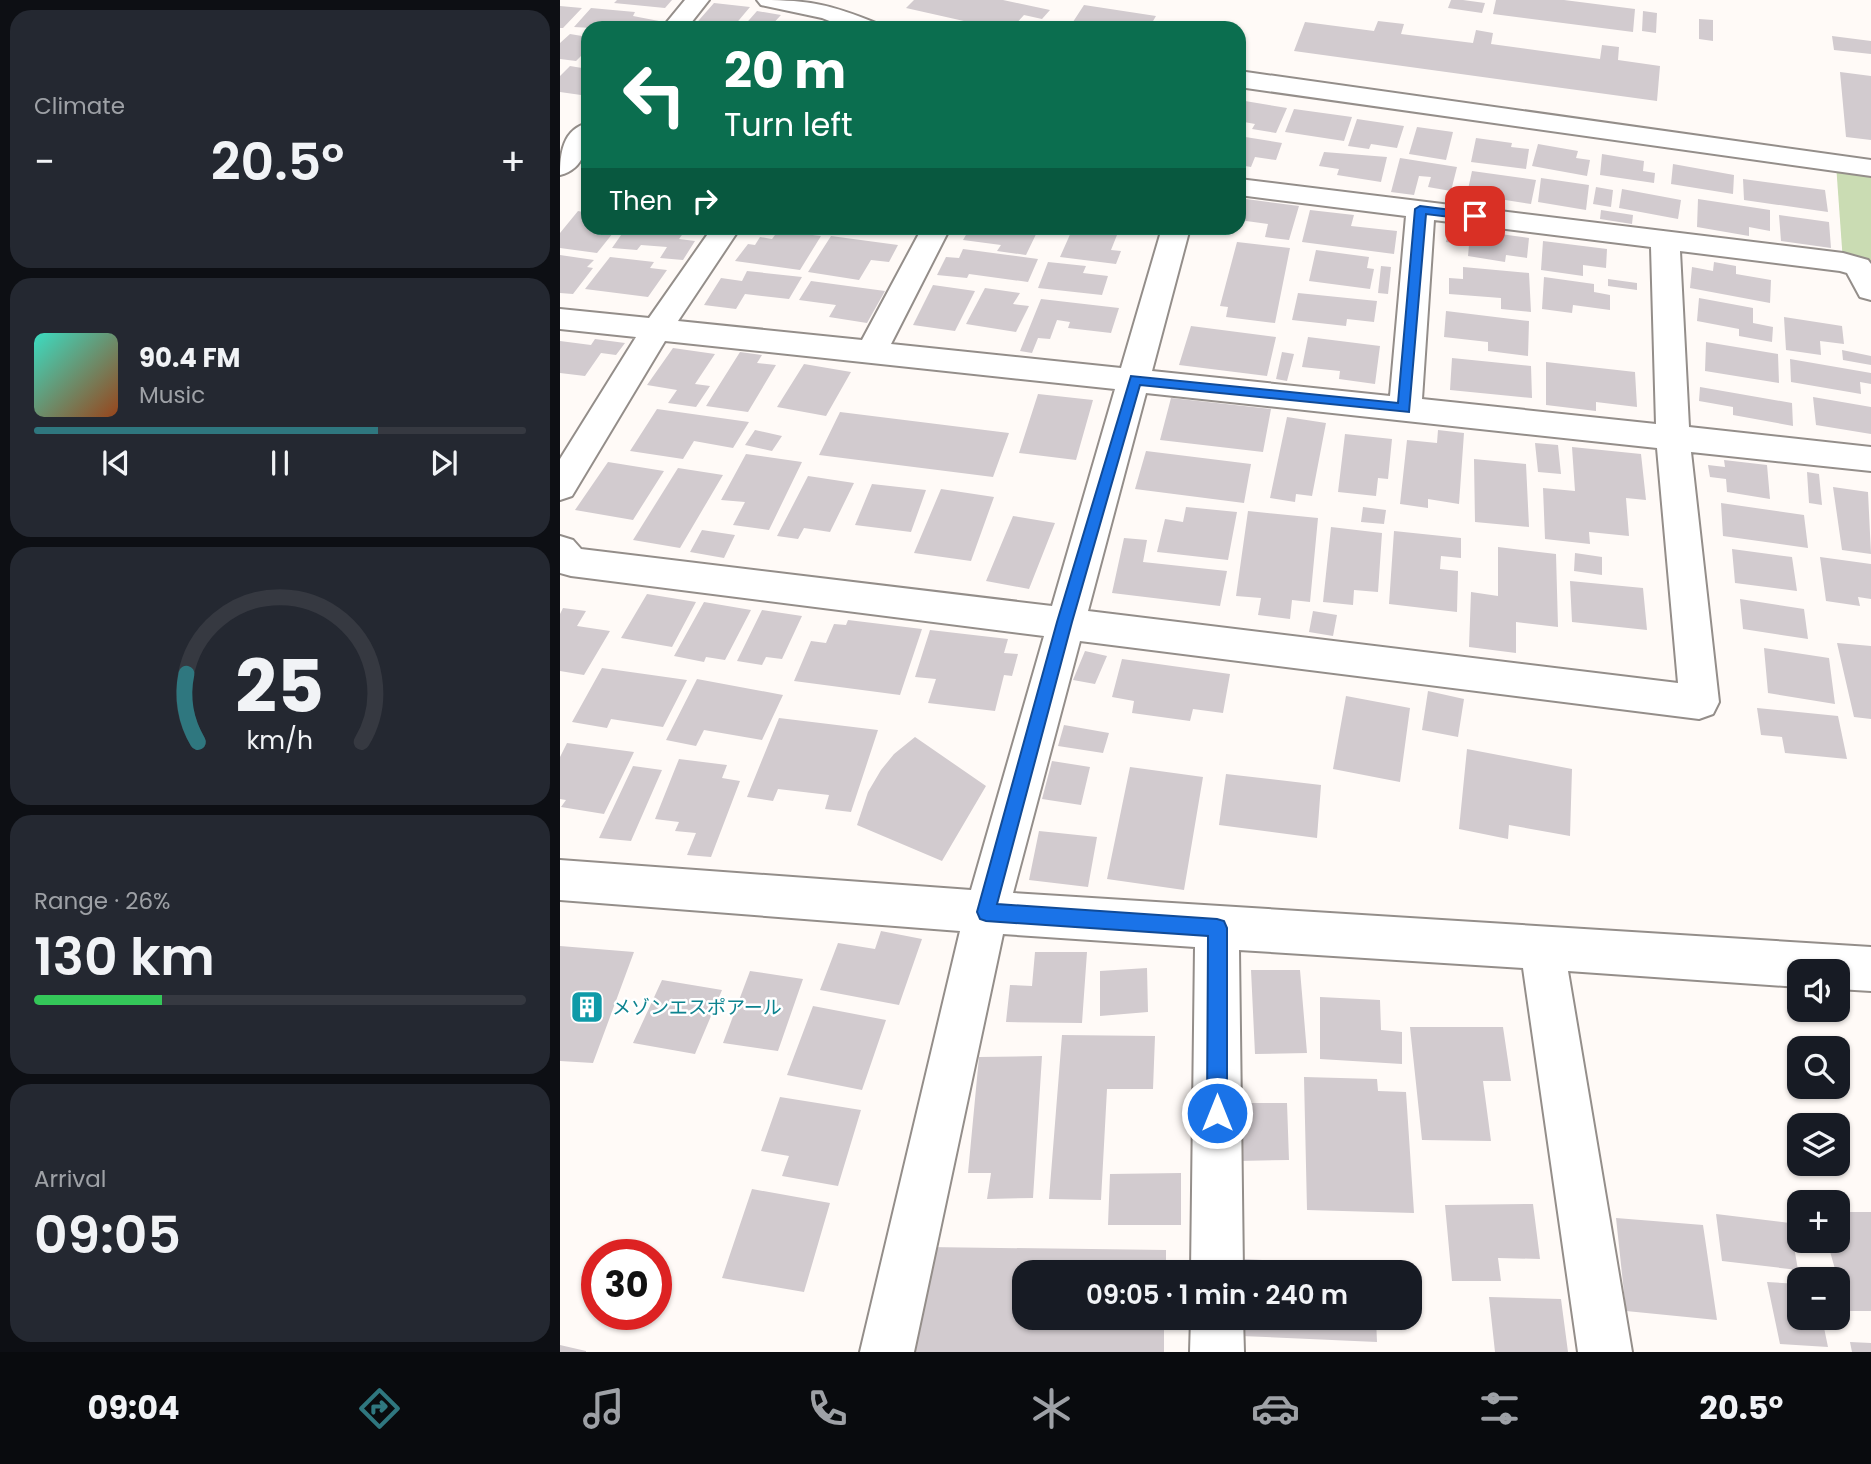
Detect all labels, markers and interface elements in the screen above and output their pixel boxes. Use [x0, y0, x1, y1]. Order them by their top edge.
text: 20 m [724, 37, 846, 105]
icon: left [609, 49, 700, 140]
text: Climate [34, 90, 125, 122]
text: Turn left [724, 102, 853, 147]
text: 20.5° [211, 125, 344, 198]
text: − [34, 135, 55, 188]
text: + [500, 135, 526, 188]
icon: right [686, 182, 724, 220]
text: Then [609, 183, 672, 219]
pin [1445, 186, 1505, 246]
icon: arrive [1456, 197, 1494, 235]
text: 90.4 FM [139, 340, 240, 376]
text: Music [139, 379, 205, 411]
icon: previous [97, 444, 135, 482]
icon: pause [261, 444, 299, 482]
icon: next [425, 444, 463, 482]
text: 25 [236, 636, 324, 737]
text: km/h [247, 723, 313, 758]
text: Range · 26% [34, 885, 171, 917]
text: 130 km [34, 920, 215, 993]
map controls [1787, 959, 1850, 1330]
button: sound [1787, 959, 1850, 1022]
building icon: メゾンエスポアール [568, 988, 606, 1026]
place label: メゾンエスポアール [612, 994, 782, 1021]
button: search [1787, 1036, 1850, 1099]
position arrow [1180, 1076, 1254, 1150]
button: layers [1787, 1113, 1850, 1176]
text: Arrival [34, 1163, 106, 1195]
button: + [1787, 1190, 1850, 1253]
text: 09:05 [34, 1198, 181, 1271]
speed limit sign: 30 [581, 1239, 672, 1330]
button: − [1787, 1267, 1850, 1330]
text: 09:05 · 1 min · 240 m [1086, 1277, 1348, 1313]
icon: directions [355, 1384, 404, 1433]
icon: music [579, 1384, 628, 1433]
icon: phone [803, 1384, 852, 1433]
icon: climate [1027, 1384, 1076, 1433]
icon: car [1251, 1384, 1300, 1433]
icon: filters [1475, 1384, 1524, 1433]
text: 09:04 [88, 1385, 180, 1430]
text: 20.5° [1700, 1385, 1783, 1430]

